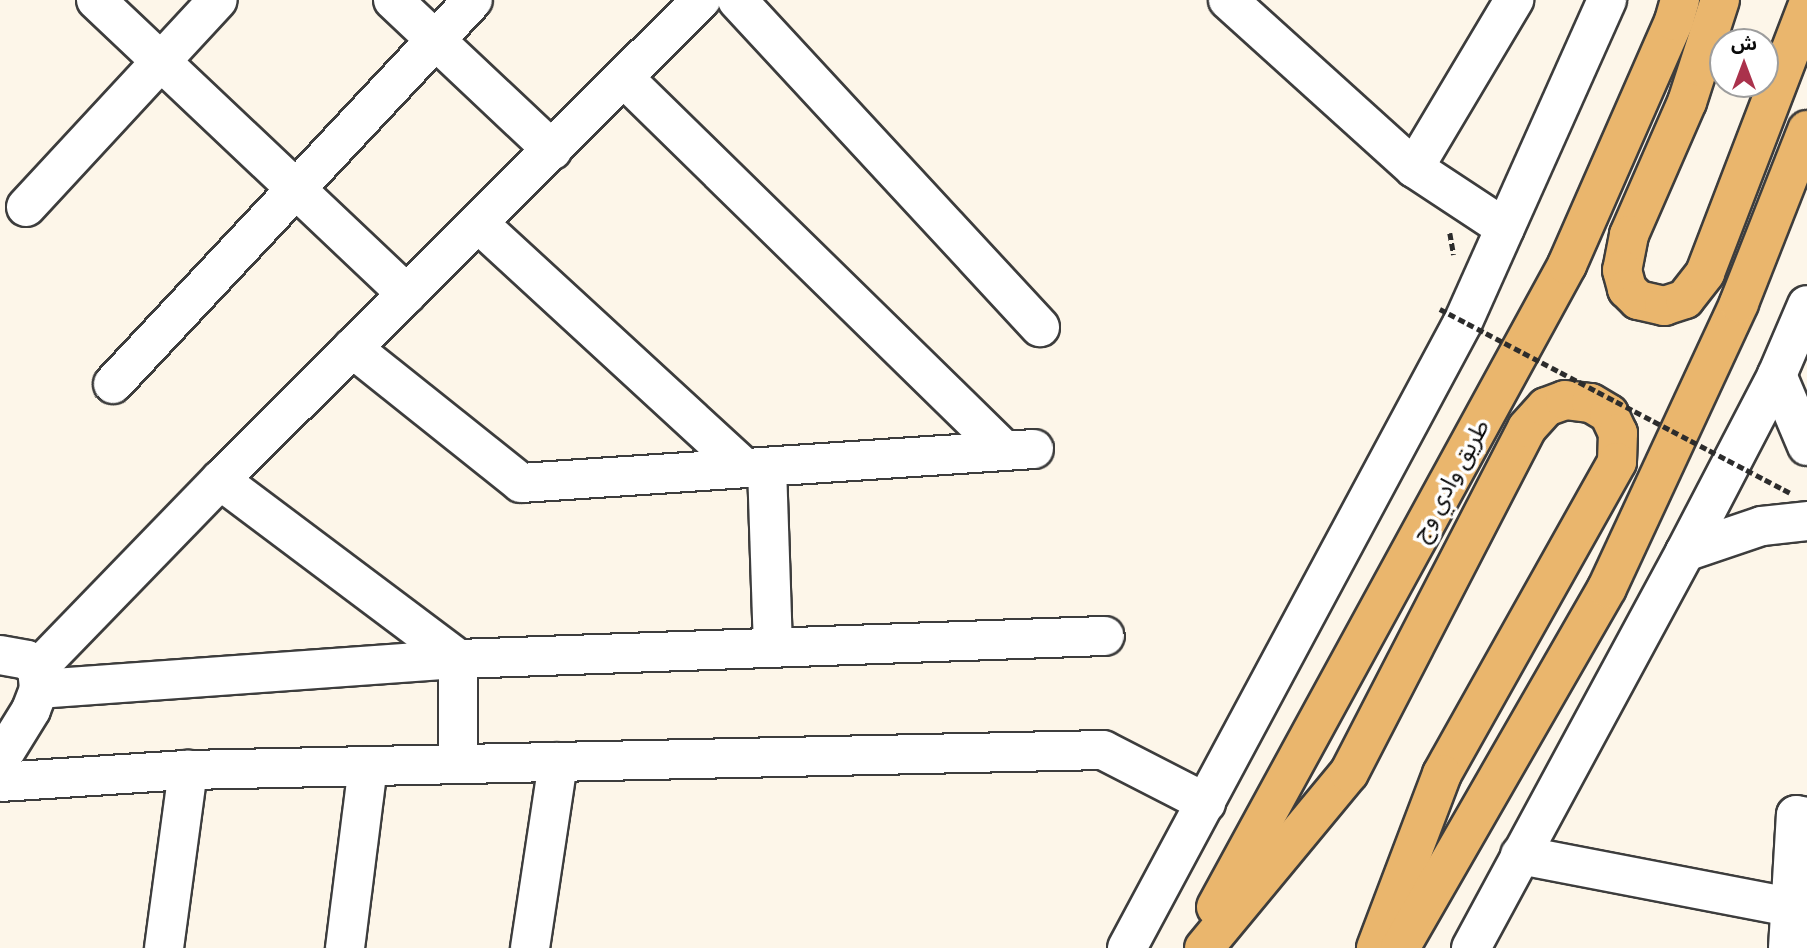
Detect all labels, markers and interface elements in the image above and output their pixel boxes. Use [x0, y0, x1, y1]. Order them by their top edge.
north arrow [1709, 28, 1779, 98]
text: ش [1731, 32, 1757, 55]
street label: طريق وادي وج [1405, 414, 1495, 546]

